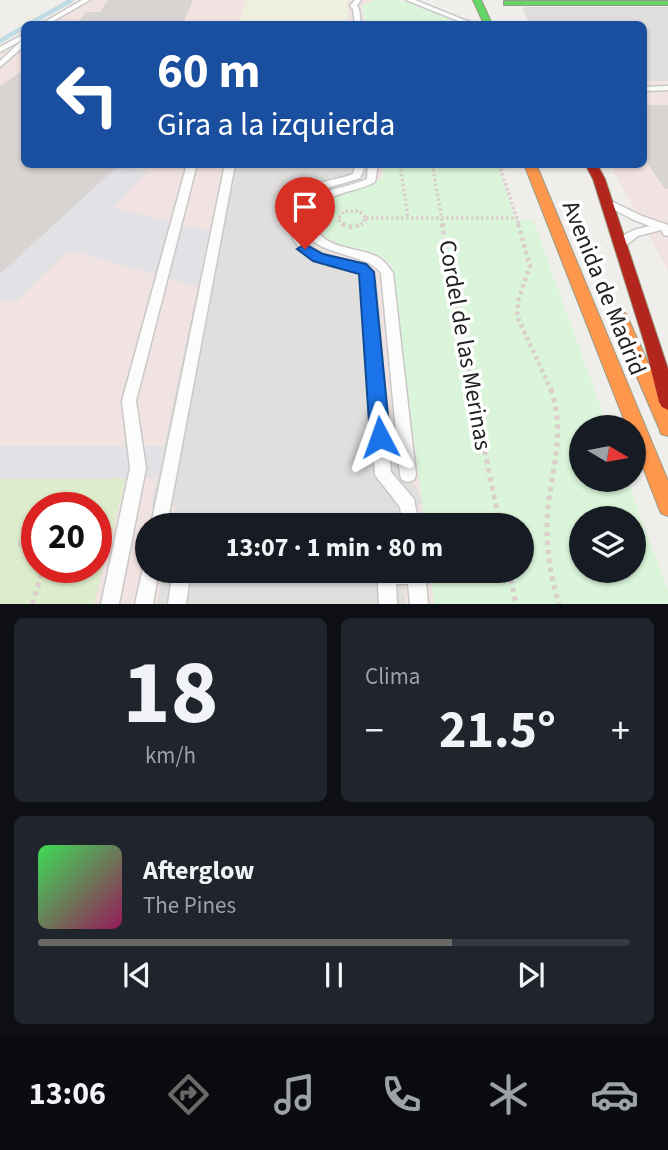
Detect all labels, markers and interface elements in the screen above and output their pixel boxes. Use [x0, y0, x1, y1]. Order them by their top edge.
text: 60 m [157, 37, 261, 107]
icon: left [42, 49, 133, 140]
text: Gira a la izquierda [157, 102, 395, 148]
pin [275, 177, 335, 249]
icon: arrive [286, 188, 324, 226]
street label: Avenida de Madrid [553, 195, 655, 381]
street label: Cordel de las Merinas [429, 237, 501, 453]
position arrow [343, 400, 417, 474]
north arrow [569, 415, 646, 492]
map controls [569, 415, 646, 583]
speed limit sign: 20 [21, 492, 112, 583]
button: layers [569, 506, 646, 583]
text: 13:07 · 1 min · 80 m [226, 529, 443, 566]
text: 18 [122, 629, 219, 758]
text: Clima [365, 660, 420, 693]
text: 21.5° [439, 694, 556, 768]
text: − [365, 704, 384, 758]
text: + [611, 704, 630, 758]
text: km/h [145, 739, 196, 772]
text: Afterglow [143, 852, 254, 889]
text: The Pines [143, 889, 236, 922]
icon: previous [118, 956, 156, 994]
icon: pause [315, 956, 353, 994]
icon: next [512, 956, 550, 994]
icon: directions [164, 1070, 213, 1119]
icon: music [270, 1070, 319, 1119]
icon: phone [377, 1070, 426, 1119]
icon: climate [484, 1070, 533, 1119]
icon: car [590, 1070, 639, 1119]
text: 13:06 [29, 1071, 106, 1117]

